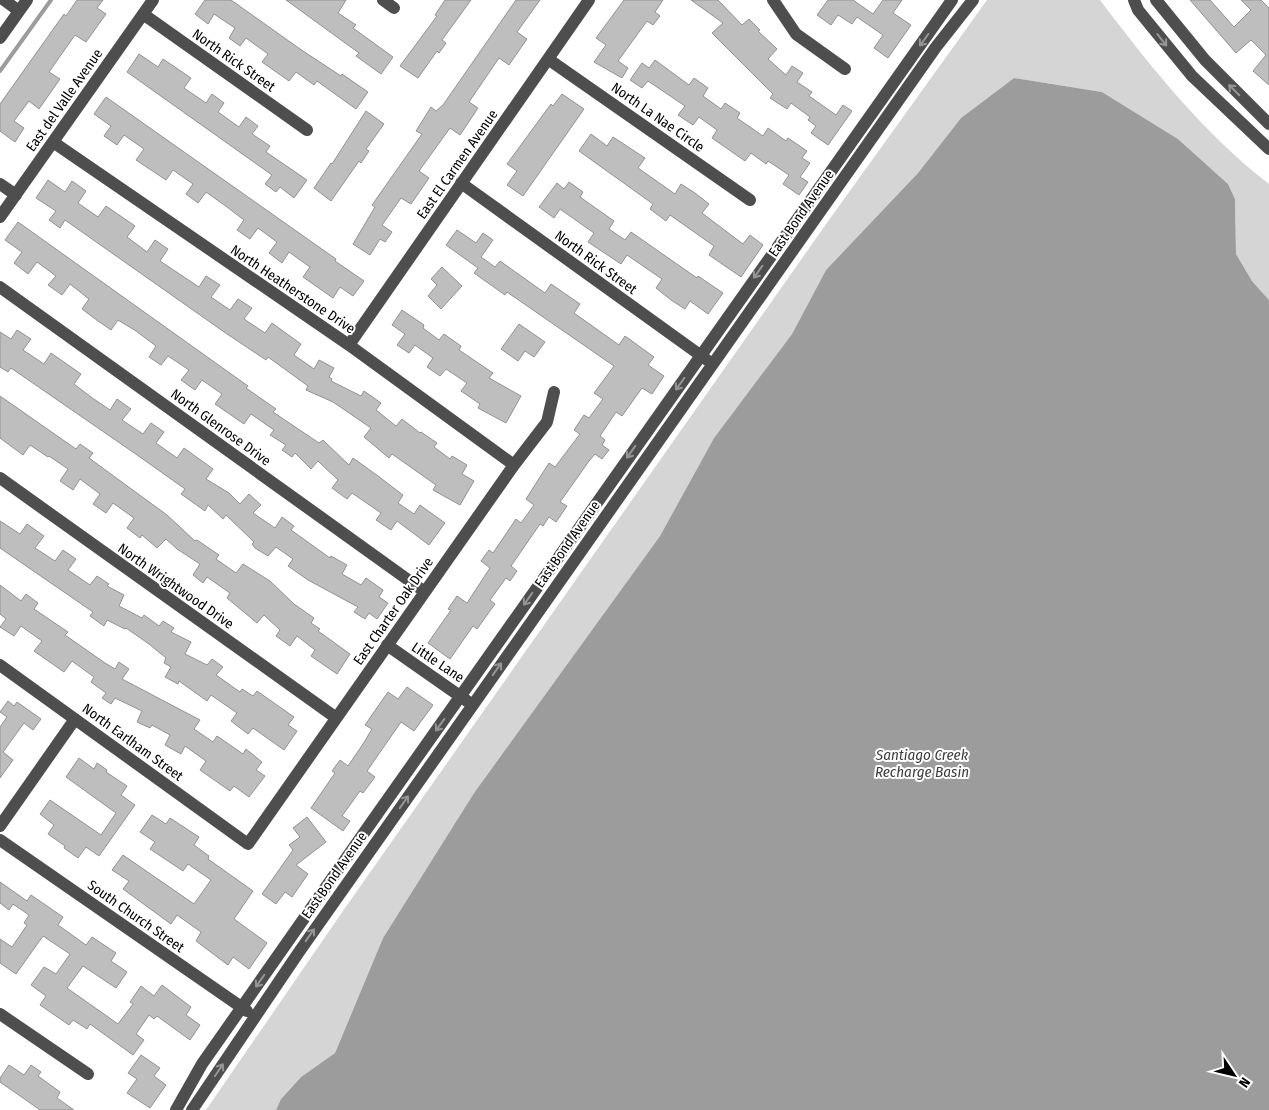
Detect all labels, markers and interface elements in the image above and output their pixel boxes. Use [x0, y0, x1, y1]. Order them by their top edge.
street label: North Rick Street [189, 26, 279, 96]
one-way arrow [918, 33, 929, 46]
one-way arrow [1156, 33, 1167, 46]
street label: East del Valle Avenue [23, 46, 106, 155]
street label: North La Nae Circle [608, 79, 707, 156]
one-way arrow [1228, 84, 1240, 96]
street label: East El Carmen Avenue [413, 106, 502, 222]
street label: East Bond Avenue [765, 166, 838, 260]
street label: North Rick Street [551, 227, 640, 298]
street label: North Heatherstone Drive [227, 241, 358, 338]
one-way arrow [753, 265, 764, 278]
one-way arrow [675, 376, 685, 390]
street label: North Glenrose Drive [167, 385, 274, 469]
one-way arrow [626, 445, 636, 459]
street label: East Bond Avenue [531, 497, 604, 591]
street label: North Wrightwood Drive [114, 540, 237, 633]
street label: East Charter Oak Drive [350, 554, 437, 668]
one-way arrow [523, 592, 533, 606]
street label: Little Lane [408, 639, 467, 686]
one-way arrow [492, 663, 502, 677]
street label: North Earlham Street [79, 700, 187, 785]
one-way arrow [434, 718, 445, 731]
water label: Santiago Creek Recharge Basin [875, 746, 969, 781]
one-way arrow [399, 795, 409, 809]
street label: East Bond Avenue [298, 828, 371, 922]
street label: South Church Street [84, 877, 188, 956]
one-way arrow [305, 928, 315, 942]
one-way arrow [255, 974, 265, 988]
north arrow [1209, 1050, 1259, 1100]
one-way arrow [214, 1063, 224, 1077]
text: N [1235, 1074, 1254, 1090]

